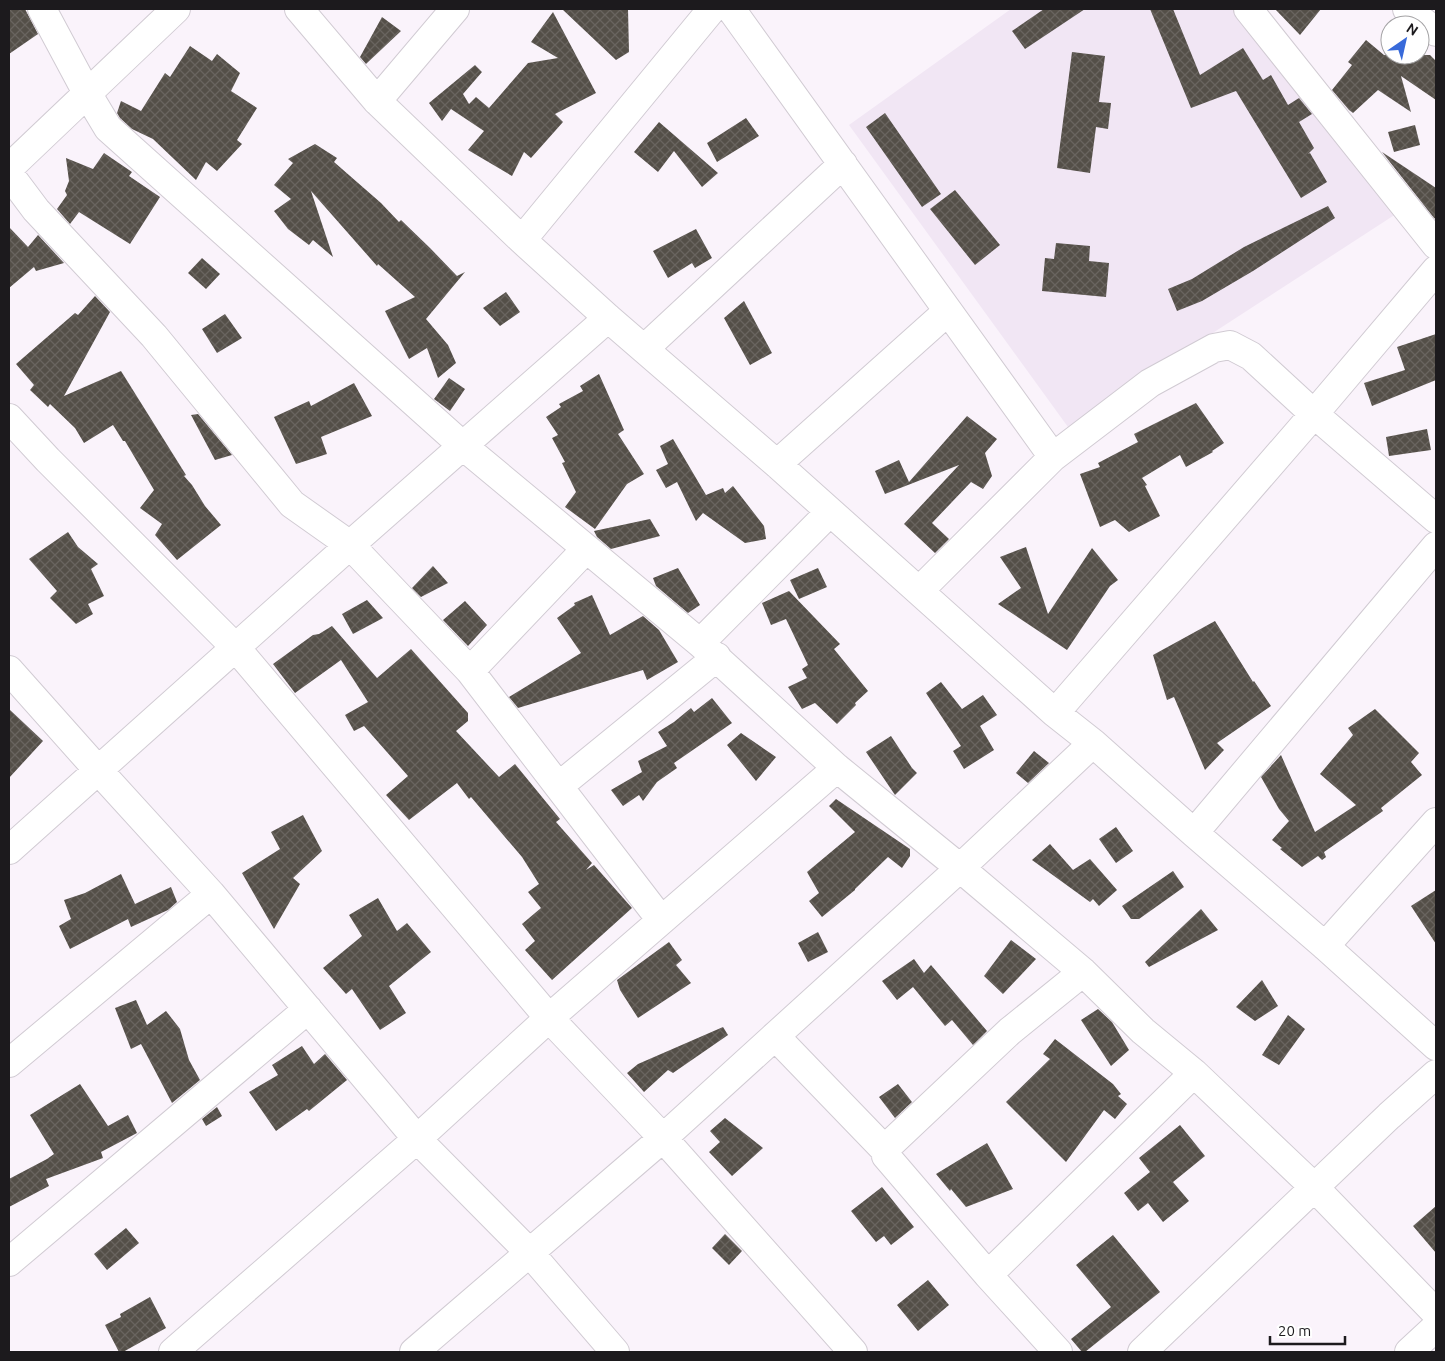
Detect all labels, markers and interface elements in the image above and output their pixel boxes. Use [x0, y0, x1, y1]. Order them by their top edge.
north arrow [1380, 15, 1430, 65]
text: N [1403, 20, 1421, 39]
scale bar [1270, 1314, 1345, 1346]
text: 20 m [1278, 1322, 1311, 1339]

